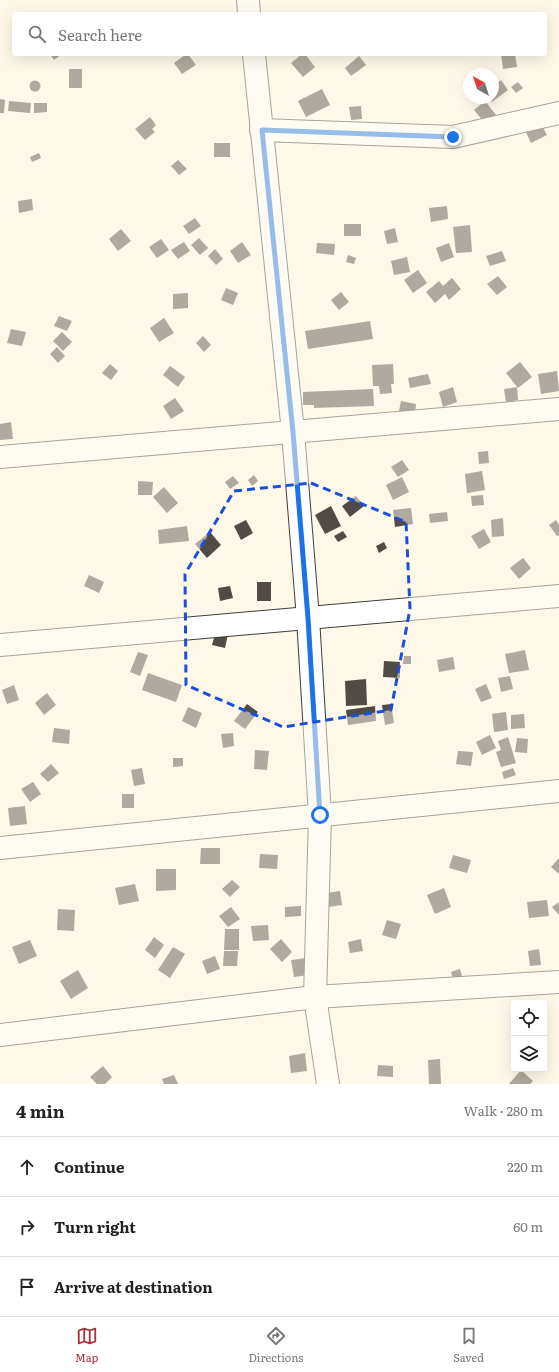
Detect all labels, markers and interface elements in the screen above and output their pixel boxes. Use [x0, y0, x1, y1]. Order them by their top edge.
search box [12, 12, 547, 56]
icon: search [26, 23, 48, 45]
text: Search here [58, 23, 142, 46]
north arrow [463, 68, 499, 104]
route end [444, 128, 462, 146]
route start [311, 806, 329, 824]
map controls [511, 1000, 547, 1072]
button: locate [511, 1000, 547, 1036]
button: layers [511, 1036, 547, 1072]
text: 4 min [16, 1098, 65, 1123]
text: Walk · 280 m [464, 1101, 543, 1120]
text: Continue [54, 1155, 124, 1178]
icon: ahead [16, 1156, 38, 1178]
text: 220 m [507, 1157, 543, 1176]
text: Turn right [54, 1215, 136, 1238]
icon: right [16, 1216, 38, 1238]
text: 60 m [513, 1217, 543, 1236]
text: Arrive at destination [54, 1275, 213, 1298]
icon: arrive [16, 1276, 38, 1298]
tab: Map [75, 1325, 98, 1365]
tab: Directions [248, 1325, 303, 1365]
tab: Saved [453, 1325, 484, 1365]

